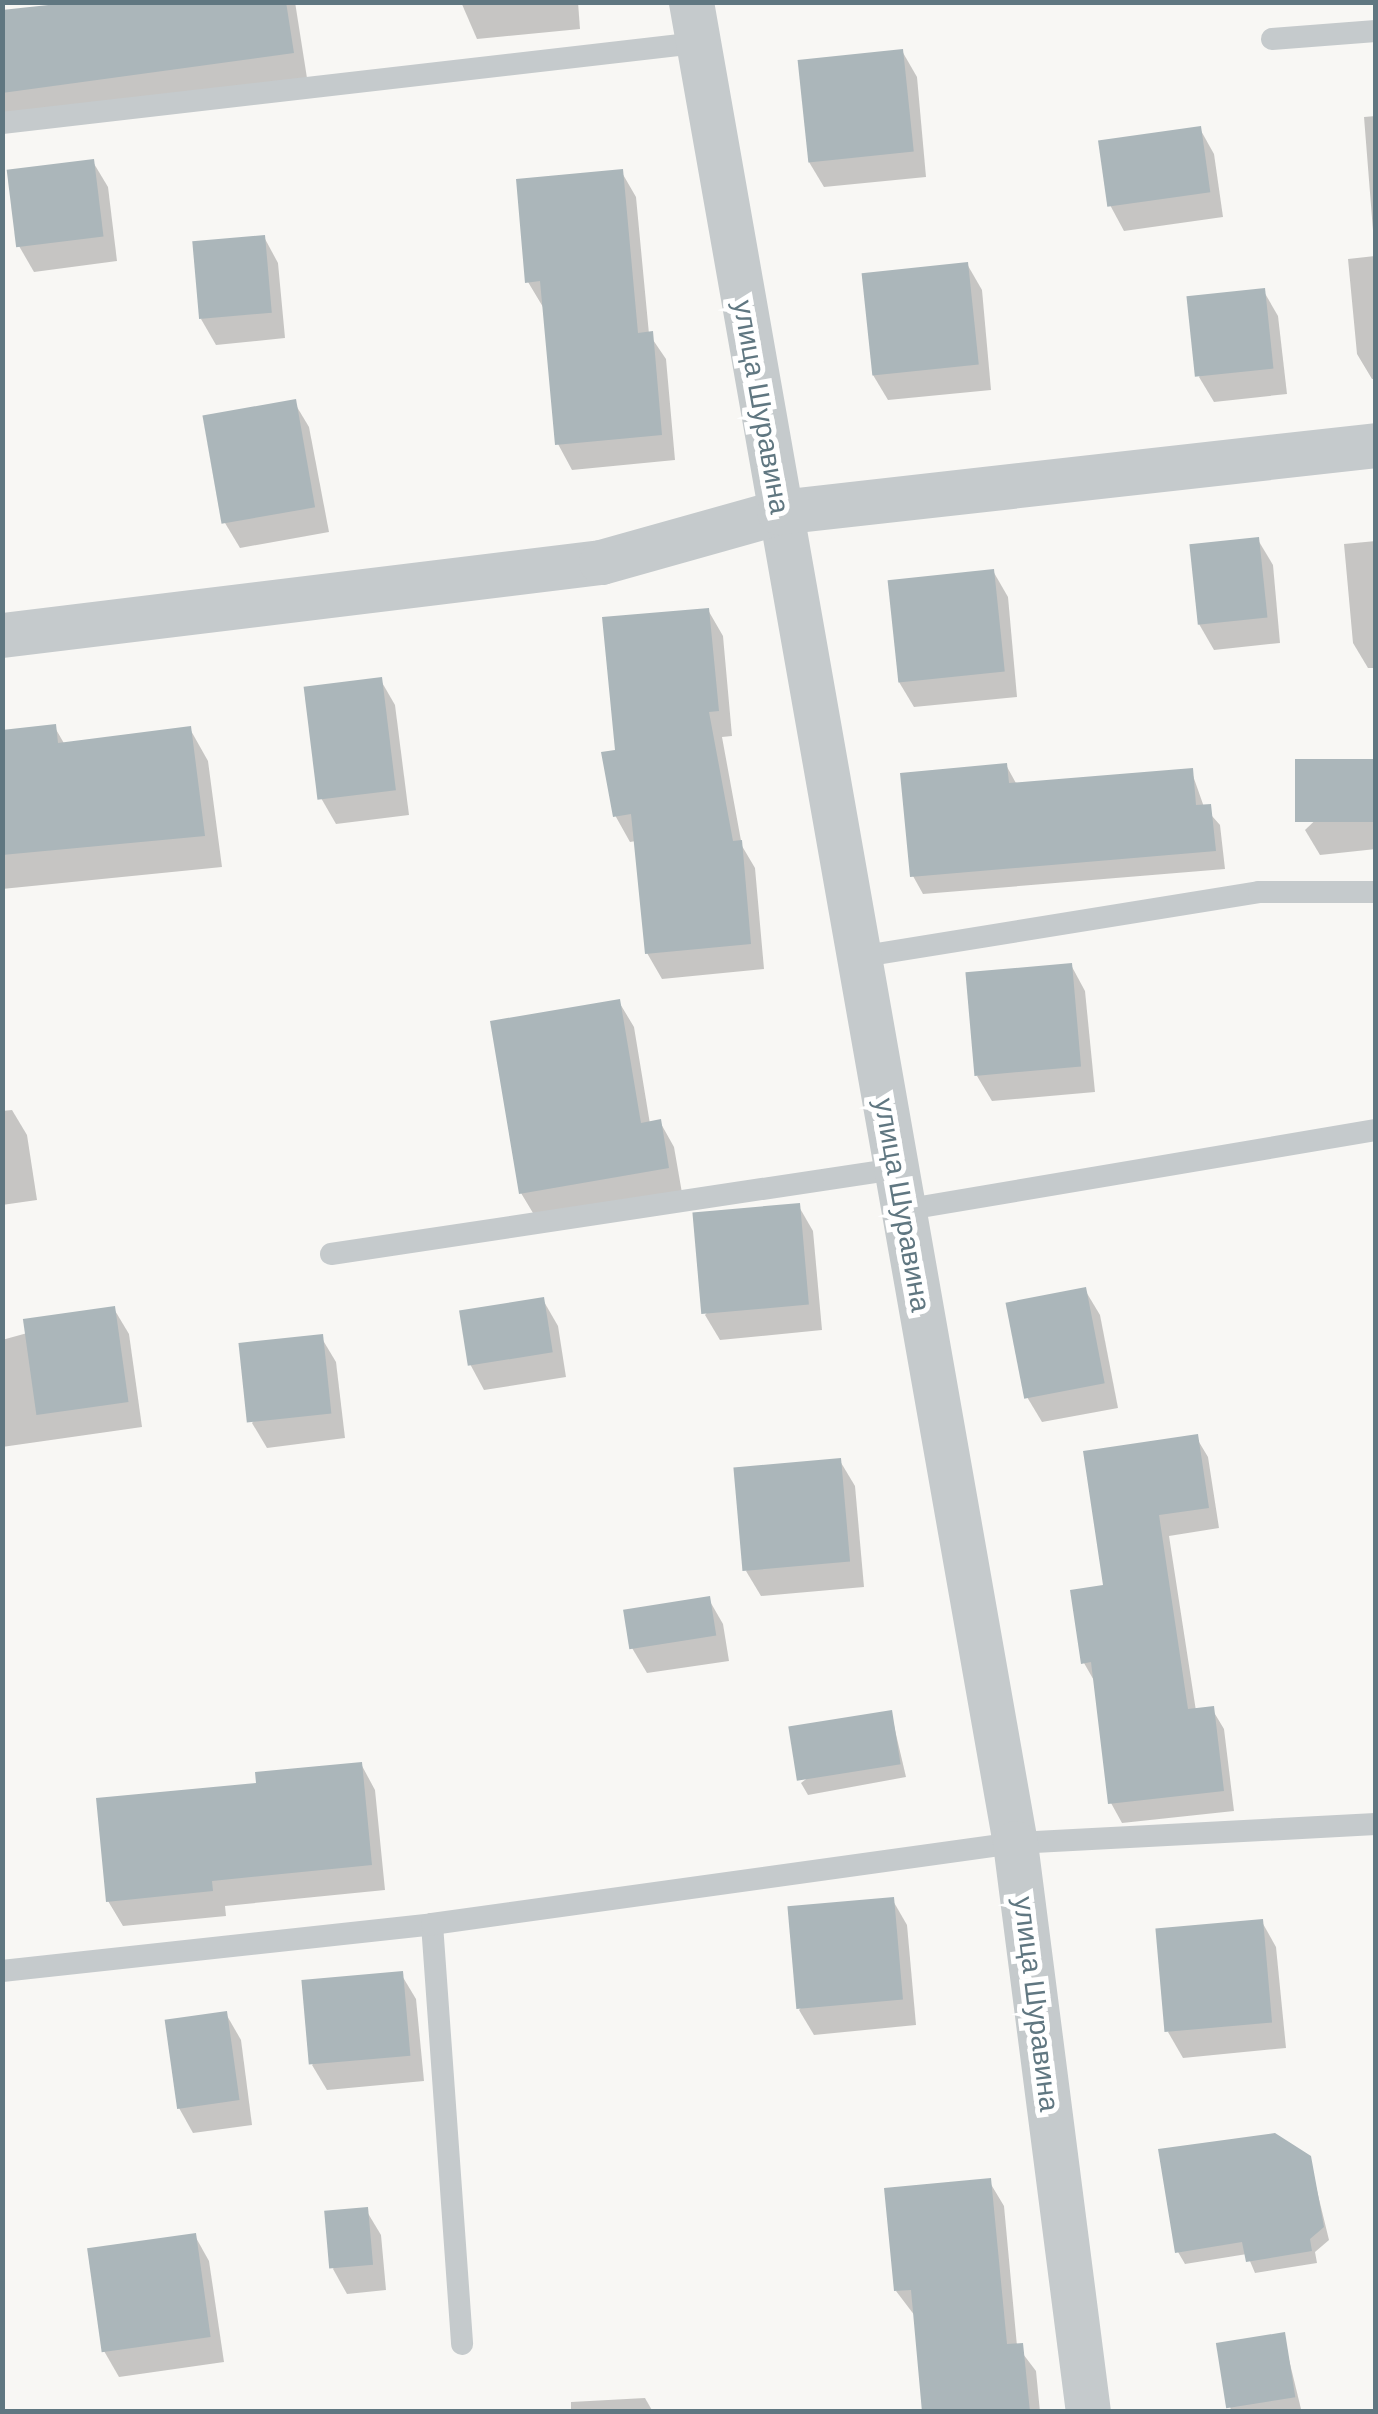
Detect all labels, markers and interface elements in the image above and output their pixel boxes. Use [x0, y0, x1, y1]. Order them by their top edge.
street label: улица Шуравина [726, 297, 796, 517]
street label: улица Шуравина [867, 1095, 937, 1315]
street label: улица Шуравина [1006, 1895, 1066, 2113]

